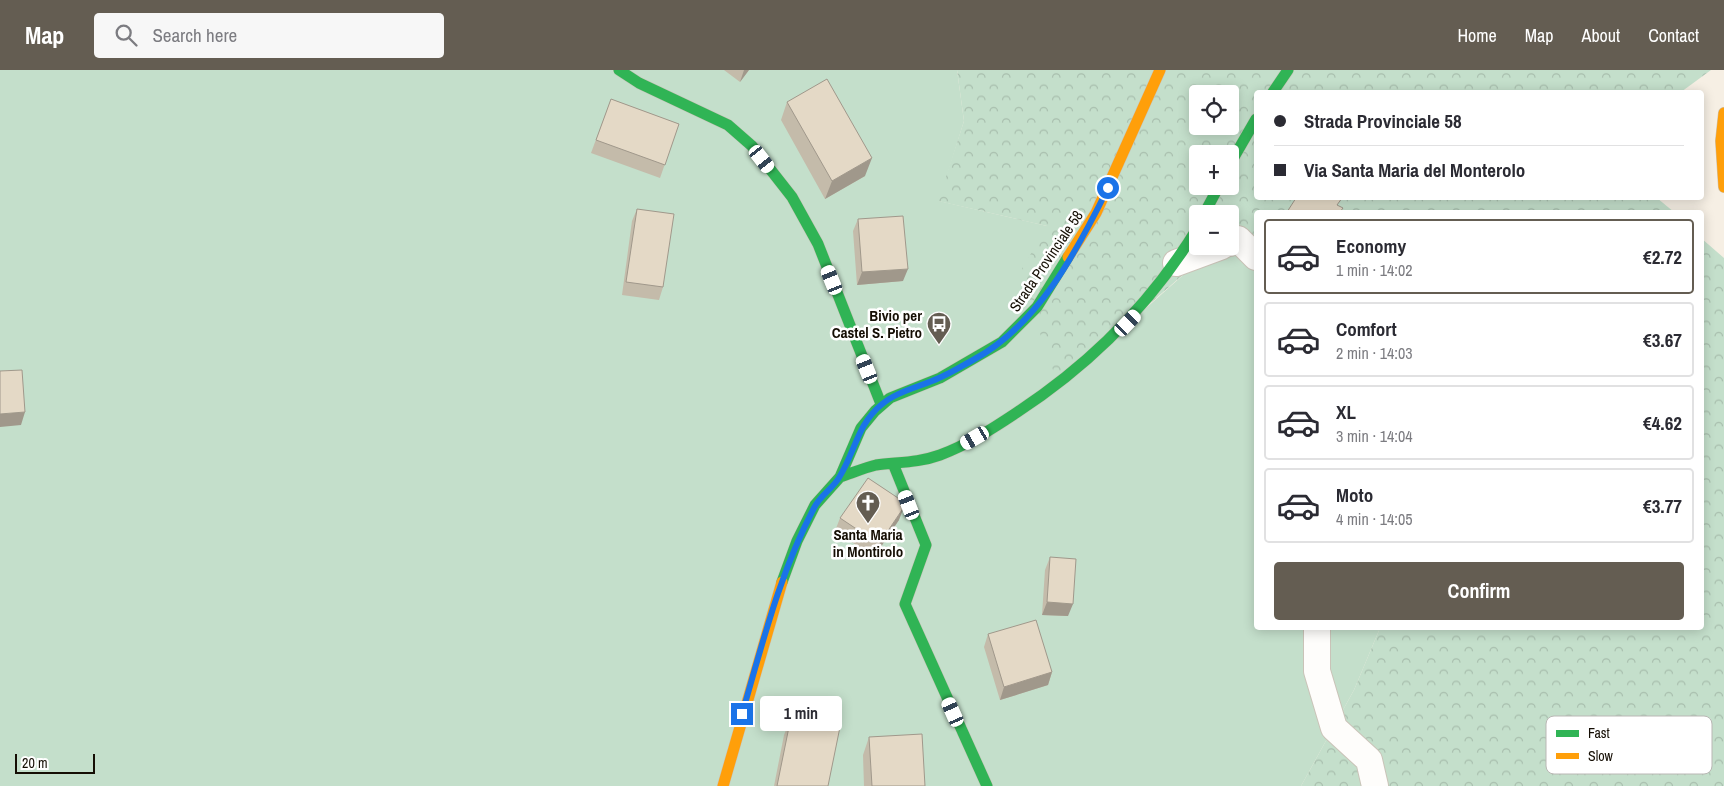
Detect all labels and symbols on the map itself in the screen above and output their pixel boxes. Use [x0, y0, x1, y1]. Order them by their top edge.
car [746, 143, 777, 175]
route start [1097, 177, 1119, 199]
street label: Strada Provinciale 58 [1004, 206, 1088, 316]
car [819, 263, 844, 297]
place label: Bivio per Castel S. Pietro [832, 305, 922, 343]
car [1112, 307, 1143, 339]
bus stop icon: Bivio per Castel S. Pietro [926, 311, 952, 345]
car [854, 352, 879, 386]
car [958, 424, 991, 452]
car [896, 488, 921, 522]
church icon: Santa Maria in Montirolo [855, 490, 881, 524]
place label: Santa Maria in Montirolo [833, 524, 903, 562]
car [940, 695, 965, 729]
callout: 1 min [760, 696, 842, 732]
route end [731, 703, 753, 725]
legend [1546, 716, 1712, 774]
text: Fast [1588, 724, 1610, 742]
text: Slow [1588, 747, 1614, 765]
scale bar [15, 751, 95, 774]

